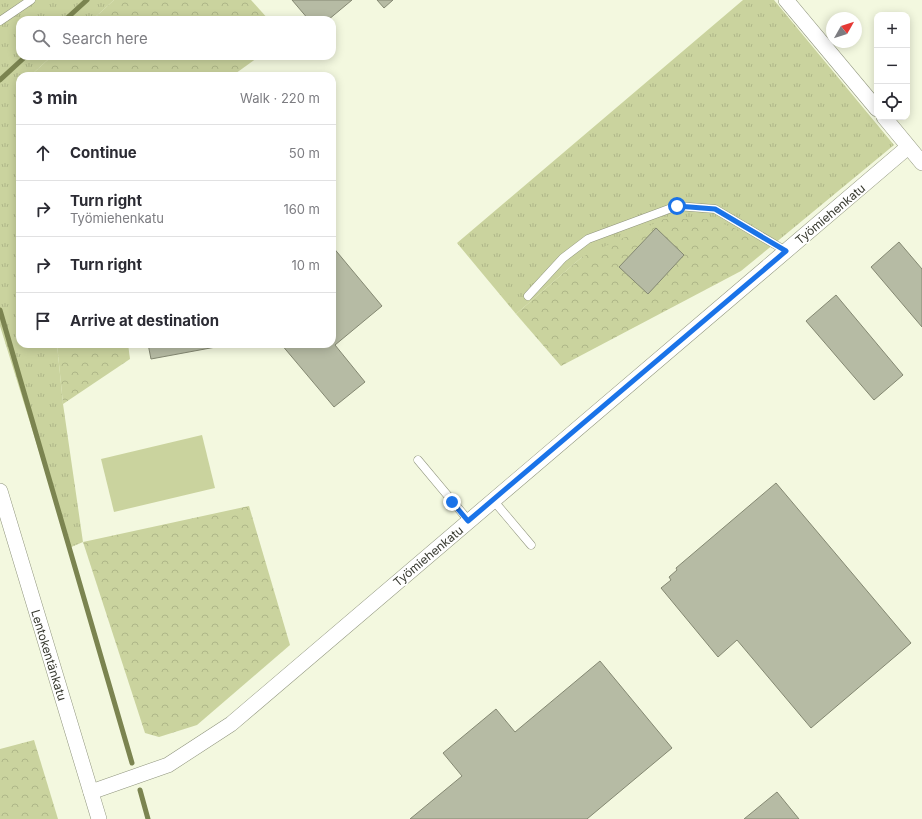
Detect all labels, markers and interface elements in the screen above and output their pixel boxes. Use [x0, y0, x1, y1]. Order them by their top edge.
north arrow [826, 12, 862, 48]
map controls [874, 12, 910, 120]
button: + [874, 12, 910, 48]
search box [16, 16, 336, 60]
icon: search [30, 27, 52, 49]
text: Search here [62, 29, 148, 48]
button: − [874, 48, 910, 84]
button: locate [874, 84, 910, 120]
text: 3 min [32, 88, 78, 108]
text: Walk · 220 m [240, 90, 320, 106]
icon: ahead [32, 142, 54, 164]
text: Continue [70, 143, 137, 162]
text: 50 m [289, 145, 320, 161]
street label: Työmiehenkatu [792, 180, 868, 248]
text: Turn right [70, 191, 142, 210]
route start [668, 197, 686, 215]
icon: right [32, 198, 54, 220]
text: 160 m [283, 201, 320, 217]
text: Työmiehenkatu [70, 210, 164, 226]
icon: right [32, 254, 54, 276]
text: Turn right [70, 255, 142, 274]
text: 10 m [291, 257, 320, 273]
icon: arrive [32, 310, 54, 332]
text: Arrive at destination [70, 311, 219, 330]
route end [443, 493, 461, 511]
street label: Työmiehenkatu [390, 522, 466, 590]
street label: Lentokentänkatu [28, 608, 70, 702]

